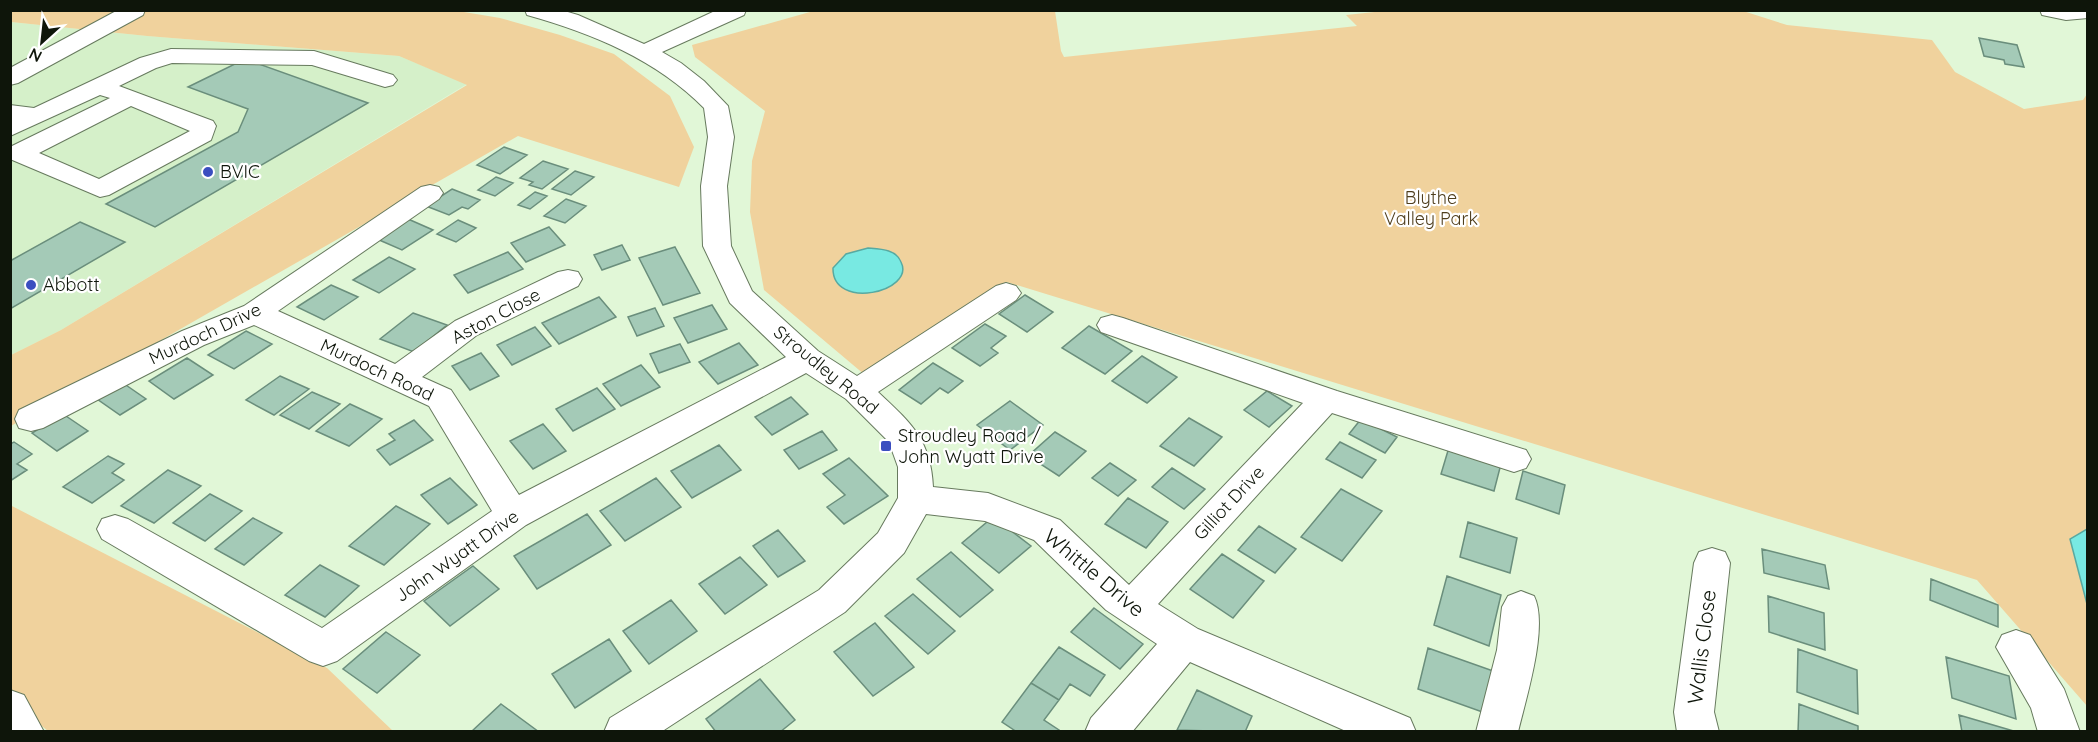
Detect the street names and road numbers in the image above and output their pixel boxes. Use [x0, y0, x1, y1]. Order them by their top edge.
street label: Aston Close [447, 283, 544, 349]
street label: Murdoch Drive [145, 298, 265, 370]
street label: Stroudley Road [769, 320, 884, 419]
street label: Murdoch Road [317, 333, 438, 406]
street label: Gilliot Drive [1188, 461, 1269, 545]
street label: John Wyatt Drive [390, 504, 523, 607]
street label: Whittle Drive [1039, 523, 1150, 622]
street label: Wallis Close [1681, 588, 1721, 706]

